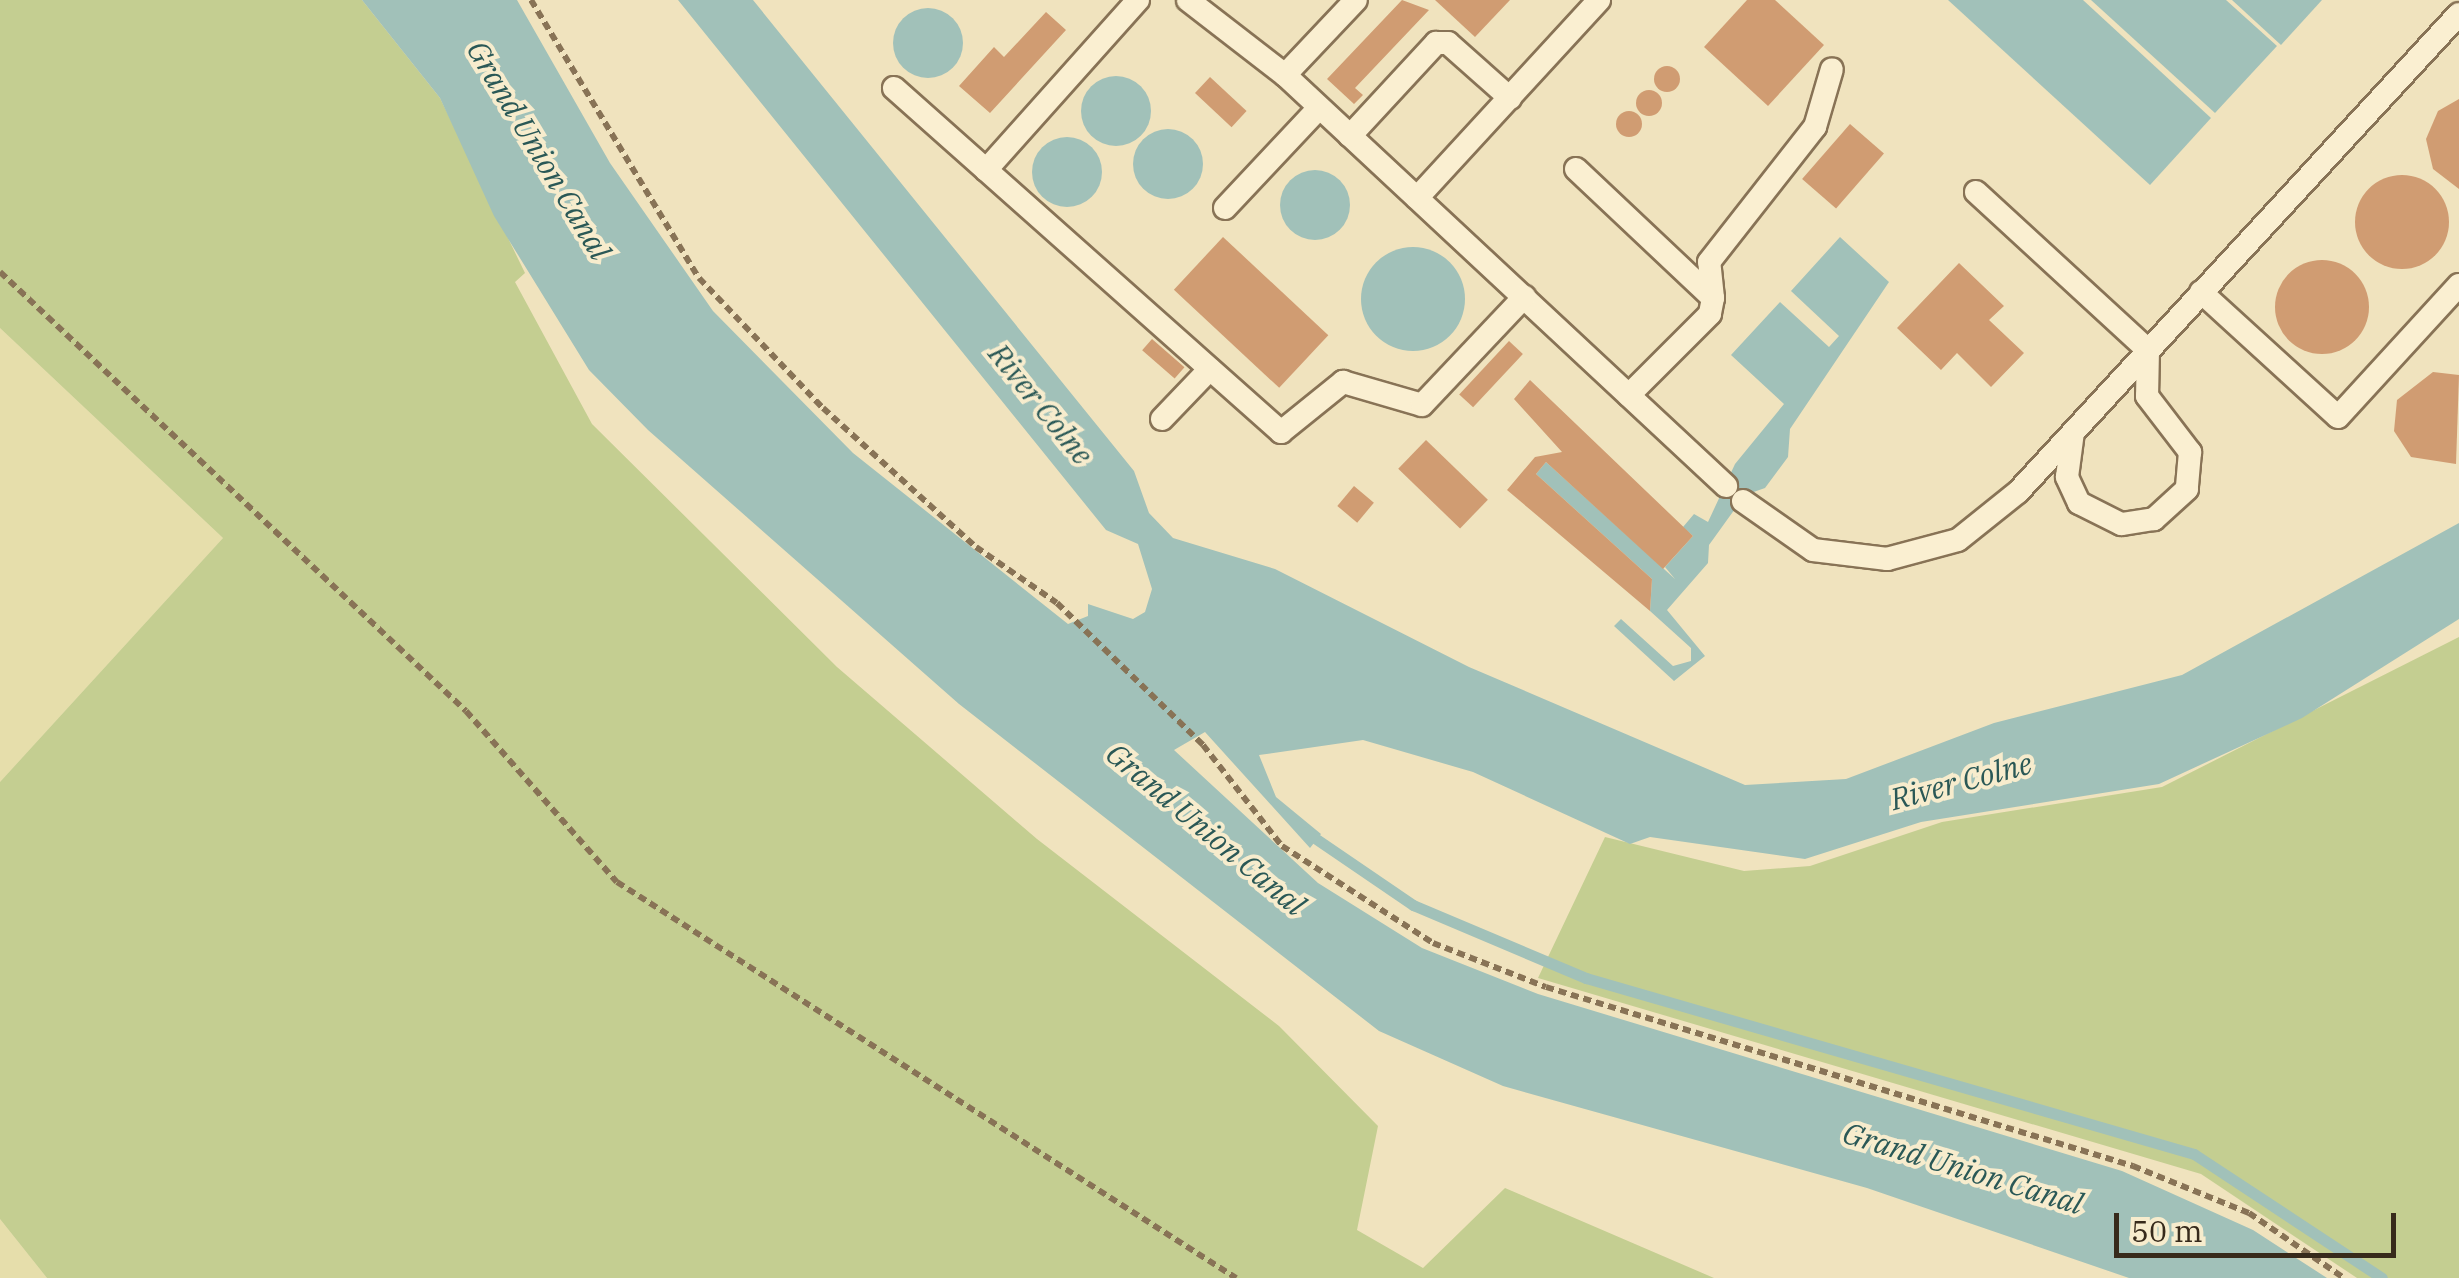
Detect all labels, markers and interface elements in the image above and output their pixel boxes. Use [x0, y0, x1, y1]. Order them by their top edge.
water label: Grand Union Canal [459, 34, 619, 266]
water label: River Colne [981, 336, 1101, 472]
water label: Grand Union Canal [1099, 735, 1313, 923]
water label: River Colne [1886, 745, 2036, 817]
water label: Grand Union Canal [1839, 1114, 2087, 1222]
scale bar [2119, 1193, 2402, 1255]
text: 50 m [2131, 1211, 2203, 1250]

